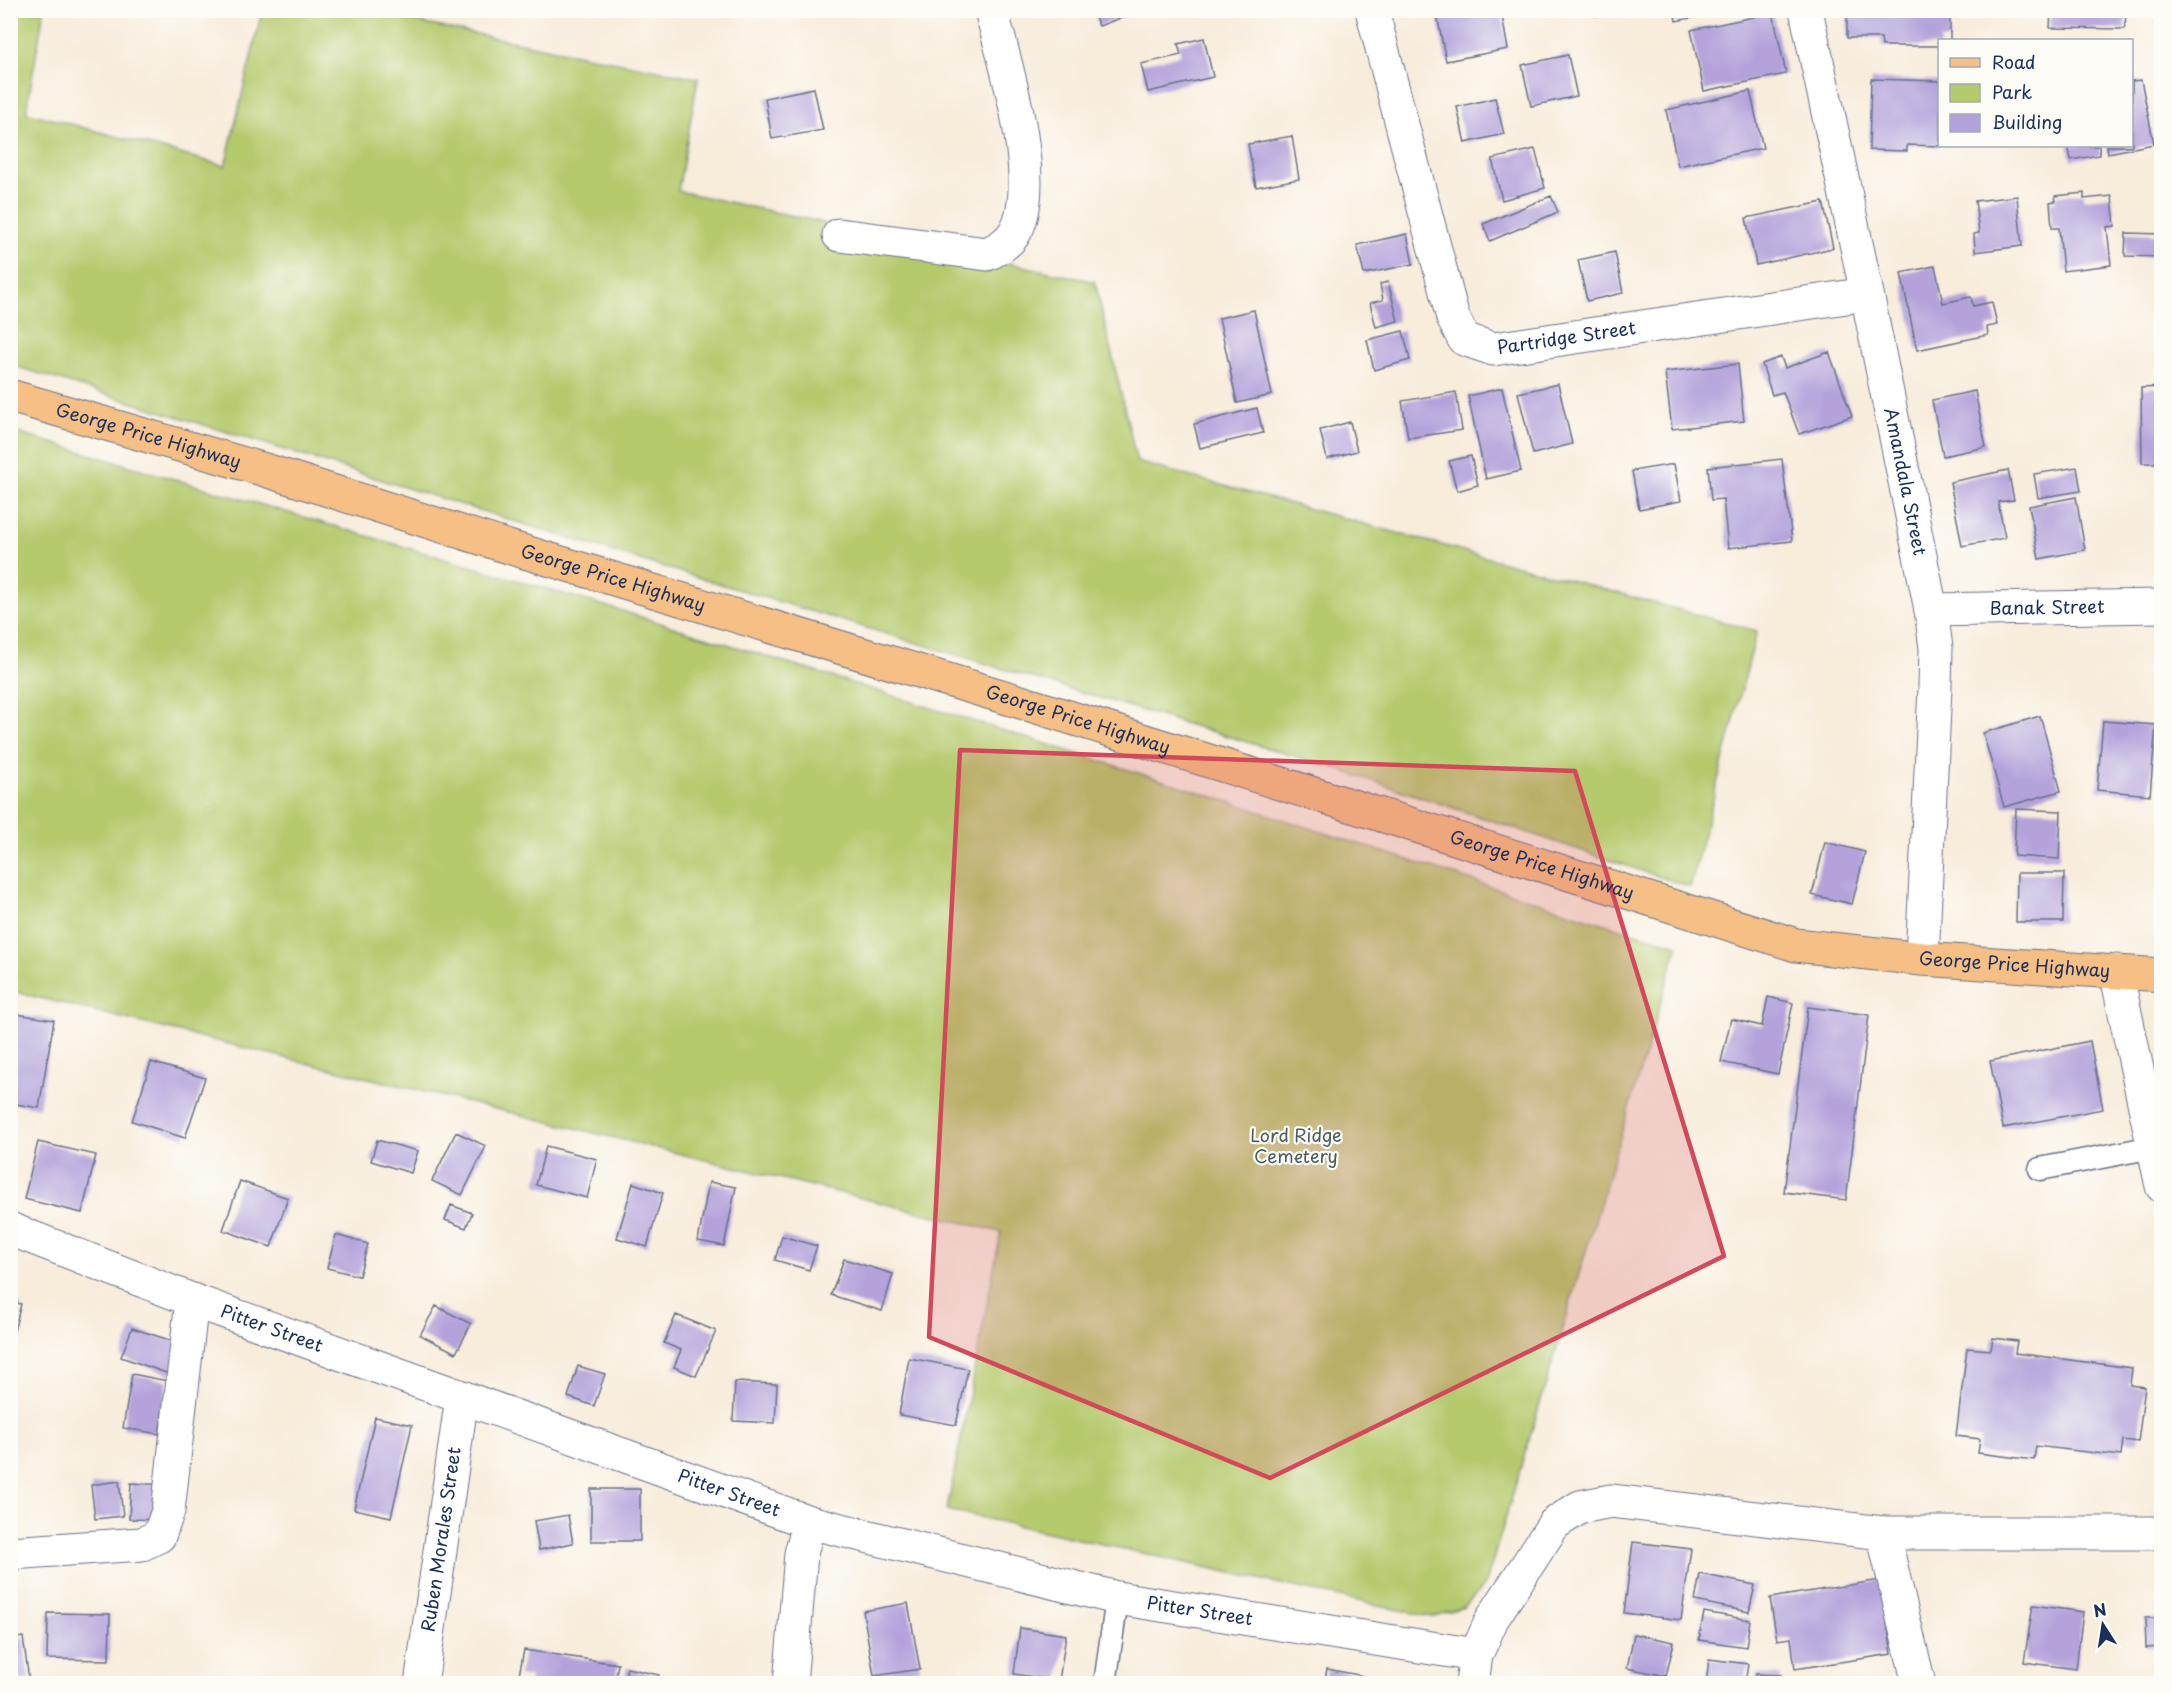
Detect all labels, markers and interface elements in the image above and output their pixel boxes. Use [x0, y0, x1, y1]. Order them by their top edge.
legend [1938, 39, 2133, 147]
text: Road [1992, 48, 2036, 75]
text: Park [1992, 78, 2032, 105]
text: Building [1992, 108, 2062, 135]
street label: Partridge Street [1495, 313, 1637, 360]
street label: George Price Highway [53, 395, 245, 474]
street label: Amandala Street [1878, 405, 1935, 558]
street label: George Price Highway [518, 537, 709, 618]
street label: Banak Street [1989, 592, 2105, 621]
street label: George Price Highway [983, 677, 1174, 760]
street label: George Price Highway [1447, 822, 1638, 905]
street label: George Price Highway [1918, 944, 2111, 984]
park label: Lord Ridge Cemetery [1250, 1121, 1342, 1169]
street label: Pitter Street [217, 1296, 327, 1358]
street label: Ruben Morales Street [414, 1445, 467, 1634]
street label: Pitter Street [675, 1461, 784, 1523]
street label: Pitter Street [1145, 1588, 1255, 1631]
north arrow [2073, 1595, 2133, 1655]
text: N [2091, 1596, 2108, 1622]

